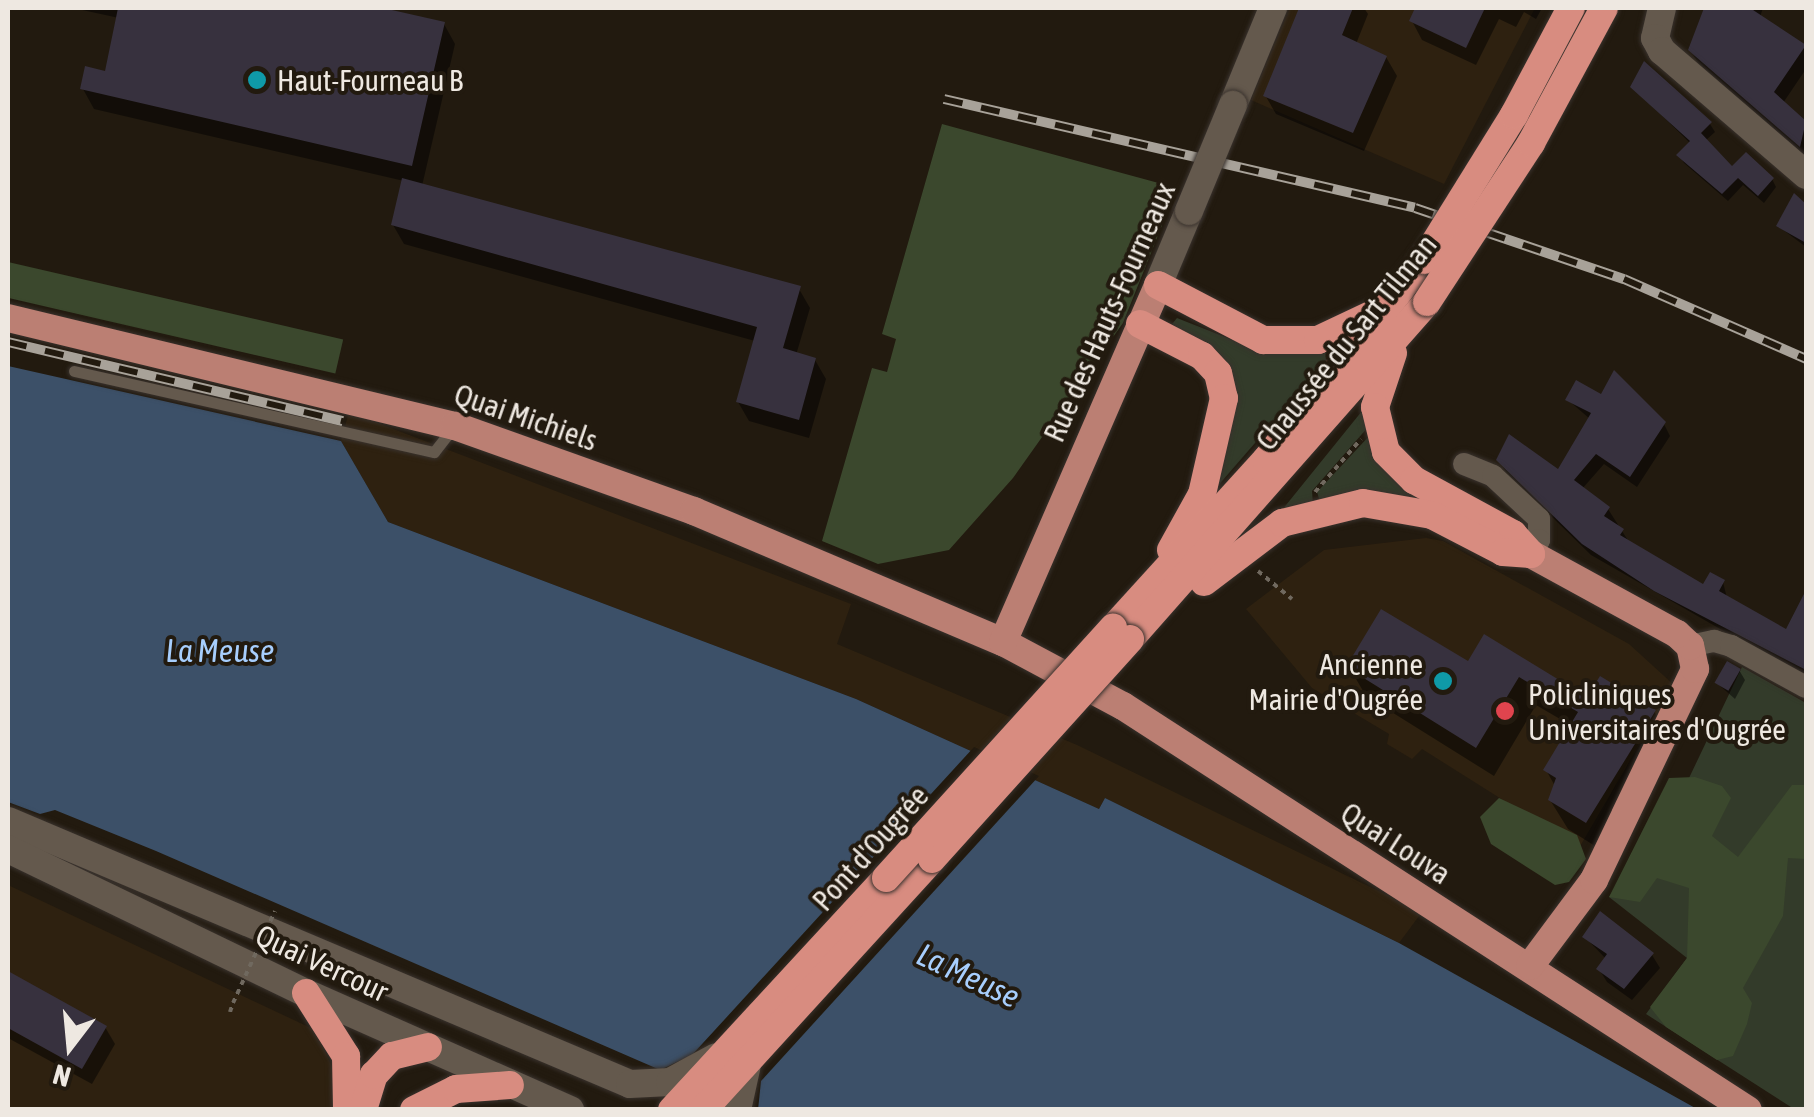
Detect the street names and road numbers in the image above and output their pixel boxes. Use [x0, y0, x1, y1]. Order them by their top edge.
street label: Rue des Hauts-Fourneaux [1036, 177, 1182, 447]
street label: Chaussée du Sart Tilman [1248, 227, 1444, 457]
street label: Quai Michiels [450, 376, 602, 458]
street label: Pont d'Ougrée [805, 778, 935, 918]
street label: Quai Louva [1335, 794, 1457, 892]
street label: Quai Vercour [250, 917, 394, 1009]

